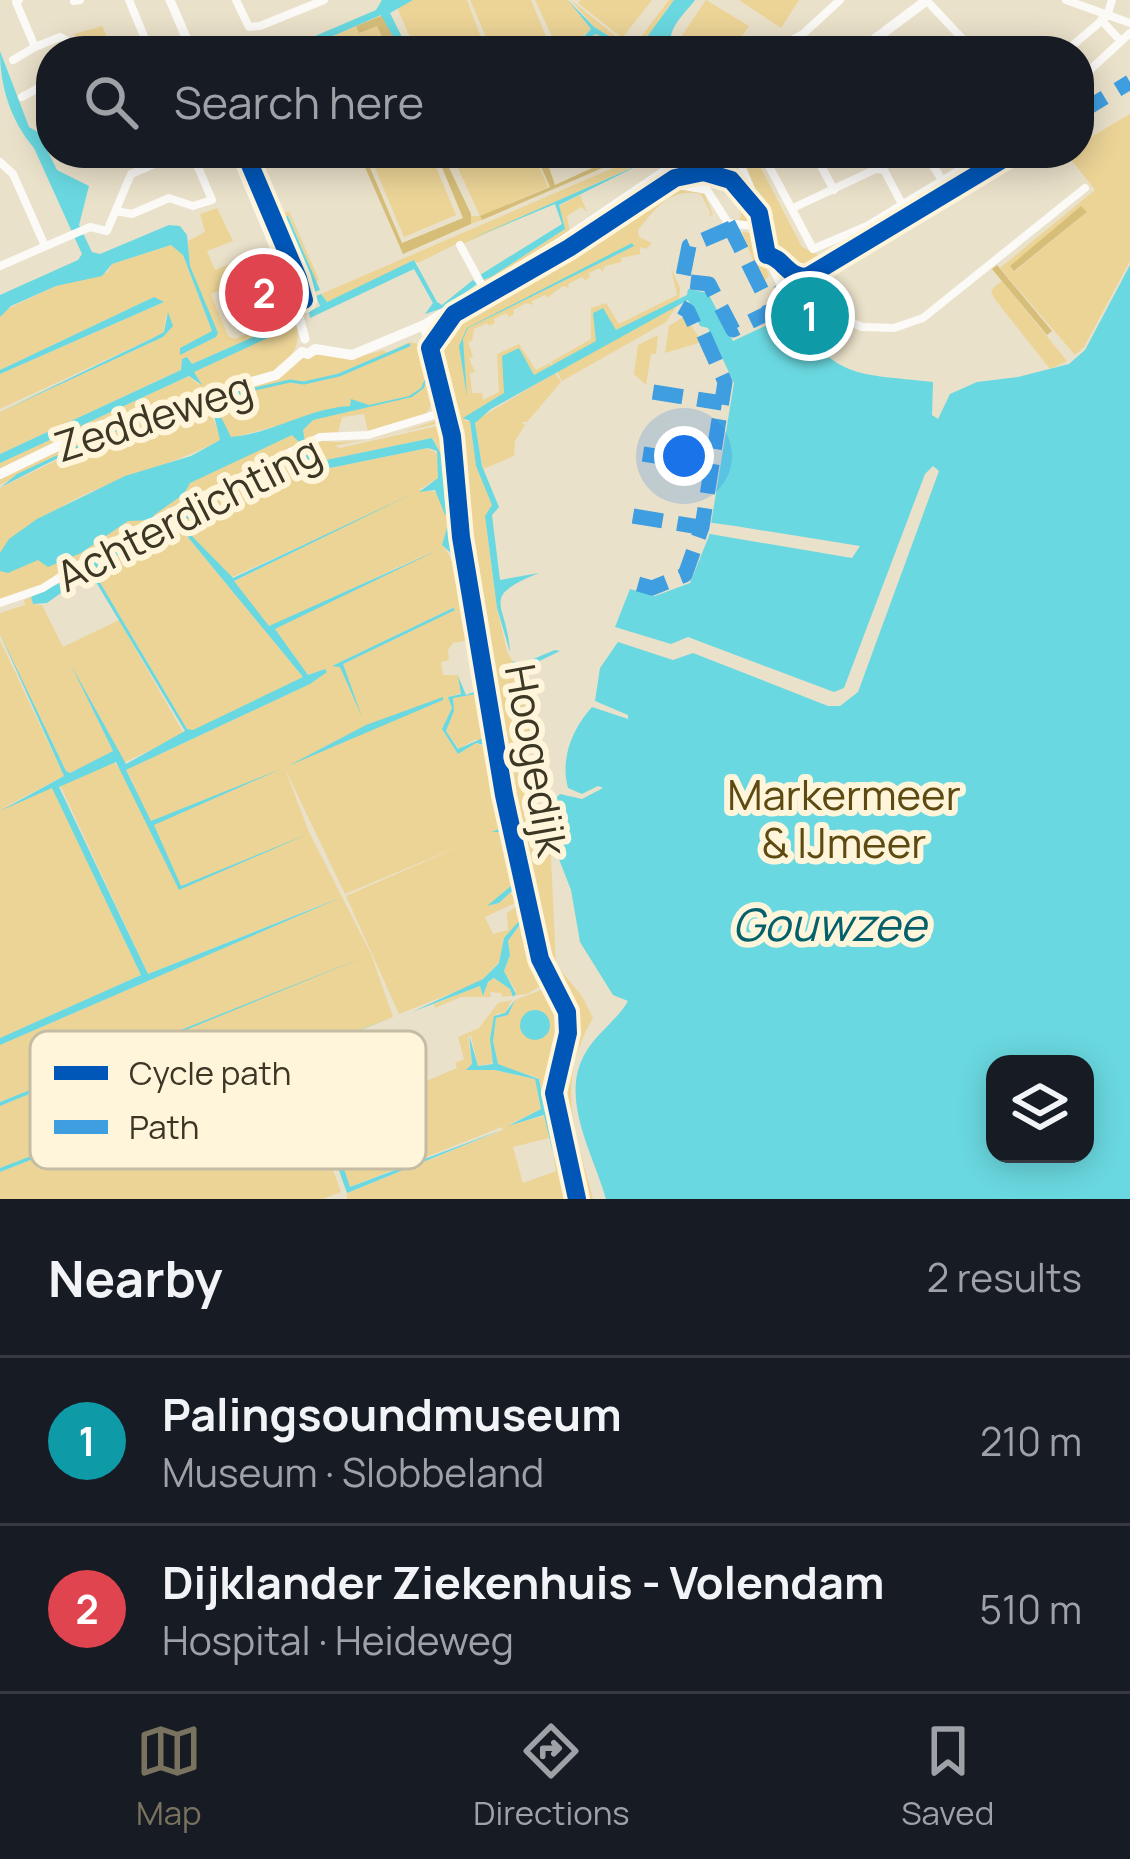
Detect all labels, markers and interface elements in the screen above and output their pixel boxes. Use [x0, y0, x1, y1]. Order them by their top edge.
search box [36, 36, 1094, 168]
icon: search [78, 69, 144, 135]
text: Search here [174, 71, 424, 133]
pin: 2 [225, 248, 303, 338]
pin: 1 [771, 271, 849, 361]
street label: Zeddeweg [47, 357, 259, 475]
street label: Achterdichting [46, 421, 330, 605]
your location [654, 426, 714, 486]
street label: Hoogedijk [492, 659, 583, 862]
park label: Markermeer & IJmeer [727, 765, 961, 871]
water label: Gouwzee [732, 893, 929, 955]
legend [30, 1031, 426, 1169]
text: Cycle path [129, 1050, 291, 1095]
map controls [986, 1055, 1094, 1163]
button: layers [986, 1055, 1094, 1163]
text: Path [129, 1104, 199, 1149]
text: Nearby [48, 1243, 223, 1312]
text: 2 results [927, 1250, 1082, 1304]
text: Palingsoundmuseum [162, 1383, 622, 1445]
text: 1 [78, 1414, 96, 1468]
text: 210 m [980, 1414, 1082, 1468]
text: Museum · Slobbeland [162, 1445, 544, 1499]
text: Dijklander Ziekenhuis - Volendam [162, 1551, 884, 1613]
text: 2 [75, 1582, 99, 1636]
text: 510 m [980, 1582, 1082, 1636]
text: Hospital · Heideweg [162, 1613, 514, 1667]
tab: Map [136, 1718, 202, 1835]
tab: Directions [473, 1718, 630, 1835]
tab: Saved [901, 1718, 994, 1835]

